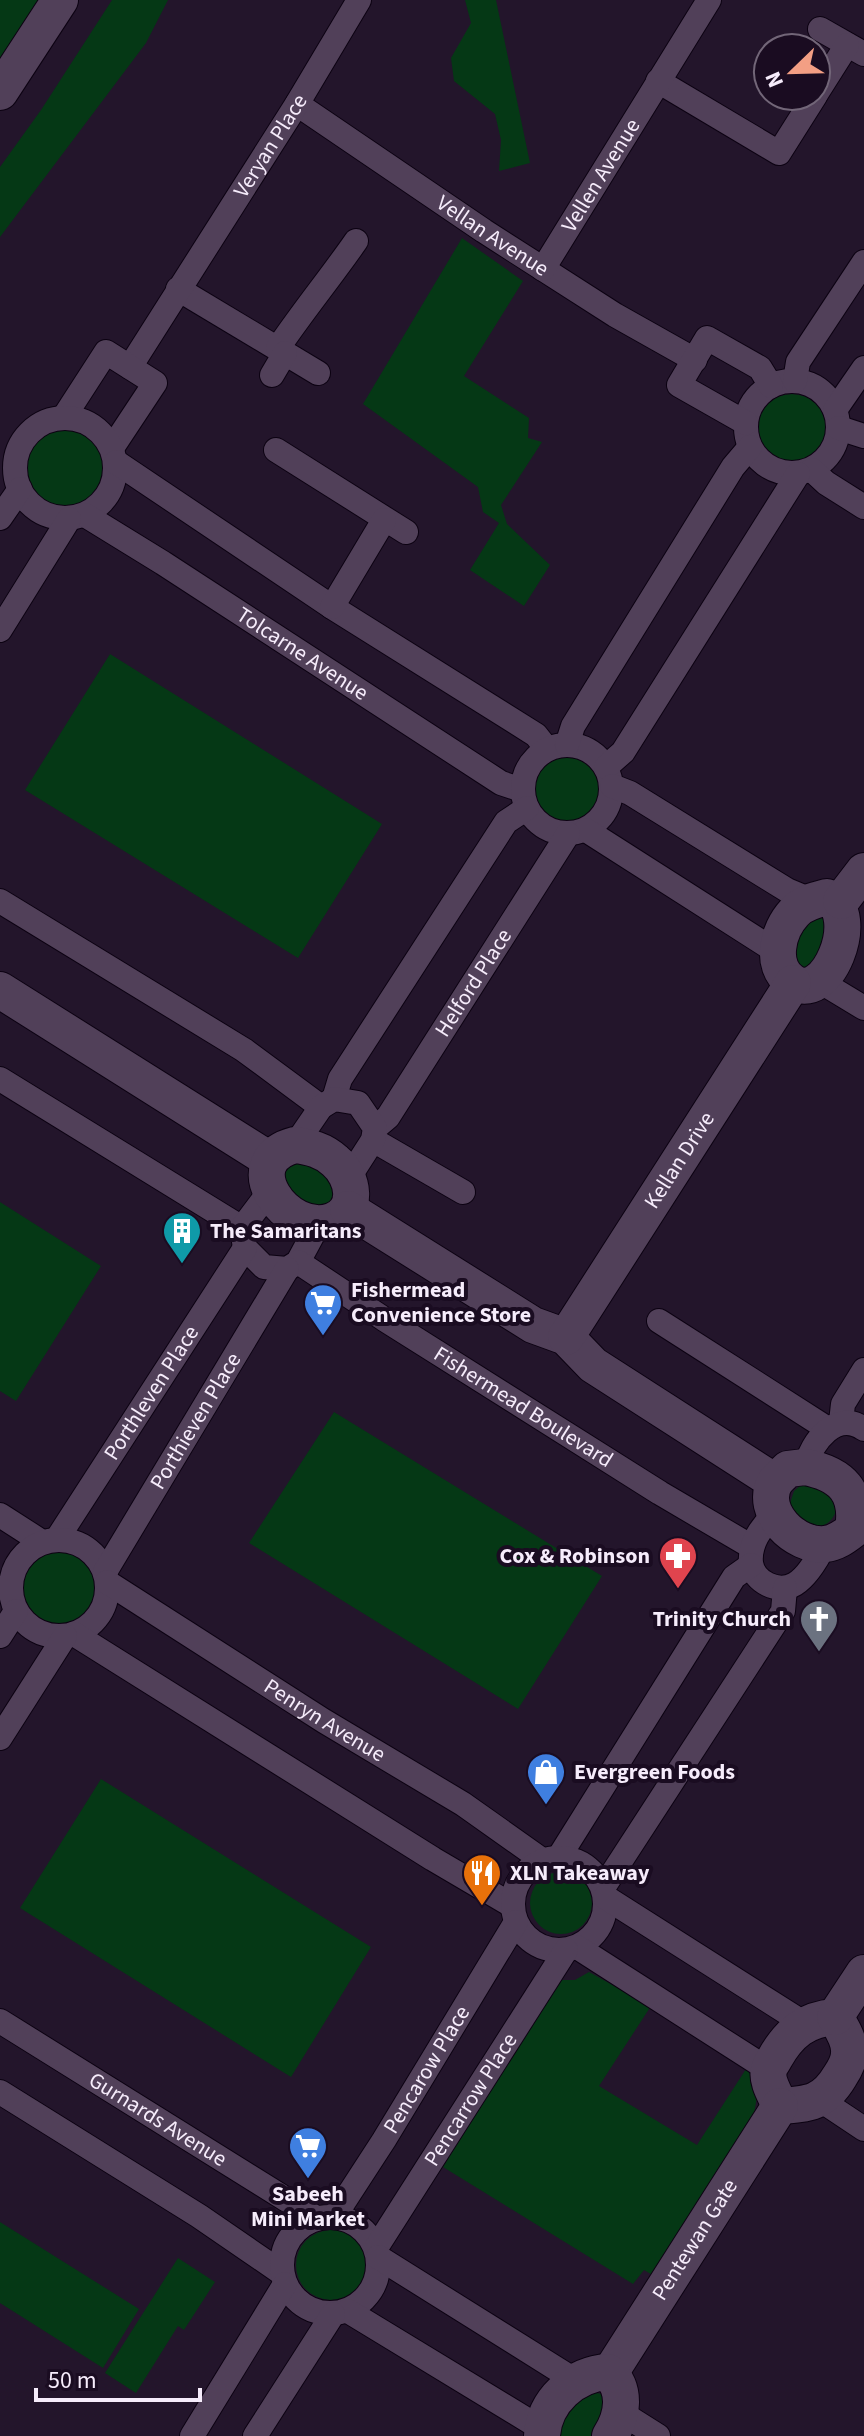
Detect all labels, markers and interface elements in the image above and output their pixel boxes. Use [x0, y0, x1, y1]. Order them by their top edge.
north arrow [752, 32, 832, 112]
text: N [757, 66, 792, 92]
street label: Veryan Place [226, 88, 315, 204]
street label: Vellen Avenue [553, 112, 648, 238]
street label: Vellan Avenue [430, 187, 555, 285]
street label: Tolcarne Avenue [230, 599, 375, 709]
street label: Helford Place [427, 922, 520, 1043]
street label: Kellan Drive [636, 1105, 723, 1215]
building icon: The Samaritans [161, 1210, 203, 1265]
place label: The Samaritans [210, 1215, 362, 1247]
place label: Fishermead Convenience Store [351, 1274, 531, 1331]
supermarket icon: Fishermead Convenience Store [302, 1282, 344, 1337]
street label: Porthleven Place [96, 1319, 207, 1467]
street label: Fishermead Boulevard [427, 1338, 619, 1476]
street label: Porthieven Place [142, 1347, 249, 1496]
pharmacy icon: Cox & Robinson [657, 1535, 699, 1590]
place label: Cox & Robinson [500, 1540, 650, 1572]
church icon: Trinity Church [798, 1598, 840, 1653]
place label: Trinity Church [653, 1603, 791, 1635]
street label: Penryn Avenue [258, 1671, 392, 1770]
shop icon: Evergreen Foods [525, 1751, 567, 1806]
place label: Evergreen Foods [574, 1756, 735, 1788]
restaurant icon: XLN Takeaway [461, 1852, 503, 1907]
place label: XLN Takeaway [510, 1857, 650, 1889]
street label: Pencarow Place [375, 1999, 478, 2140]
street label: Pencarrow Place [416, 2027, 525, 2173]
street label: Gurnards Avenue [83, 2064, 233, 2175]
supermarket icon: Sabeeh Mini Market [287, 2125, 329, 2180]
street label: Pentewan Gate [644, 2173, 746, 2307]
place label: Sabeeh Mini Market [251, 2178, 366, 2235]
scale bar [36, 2352, 200, 2402]
text: 50 m [48, 2363, 97, 2398]

